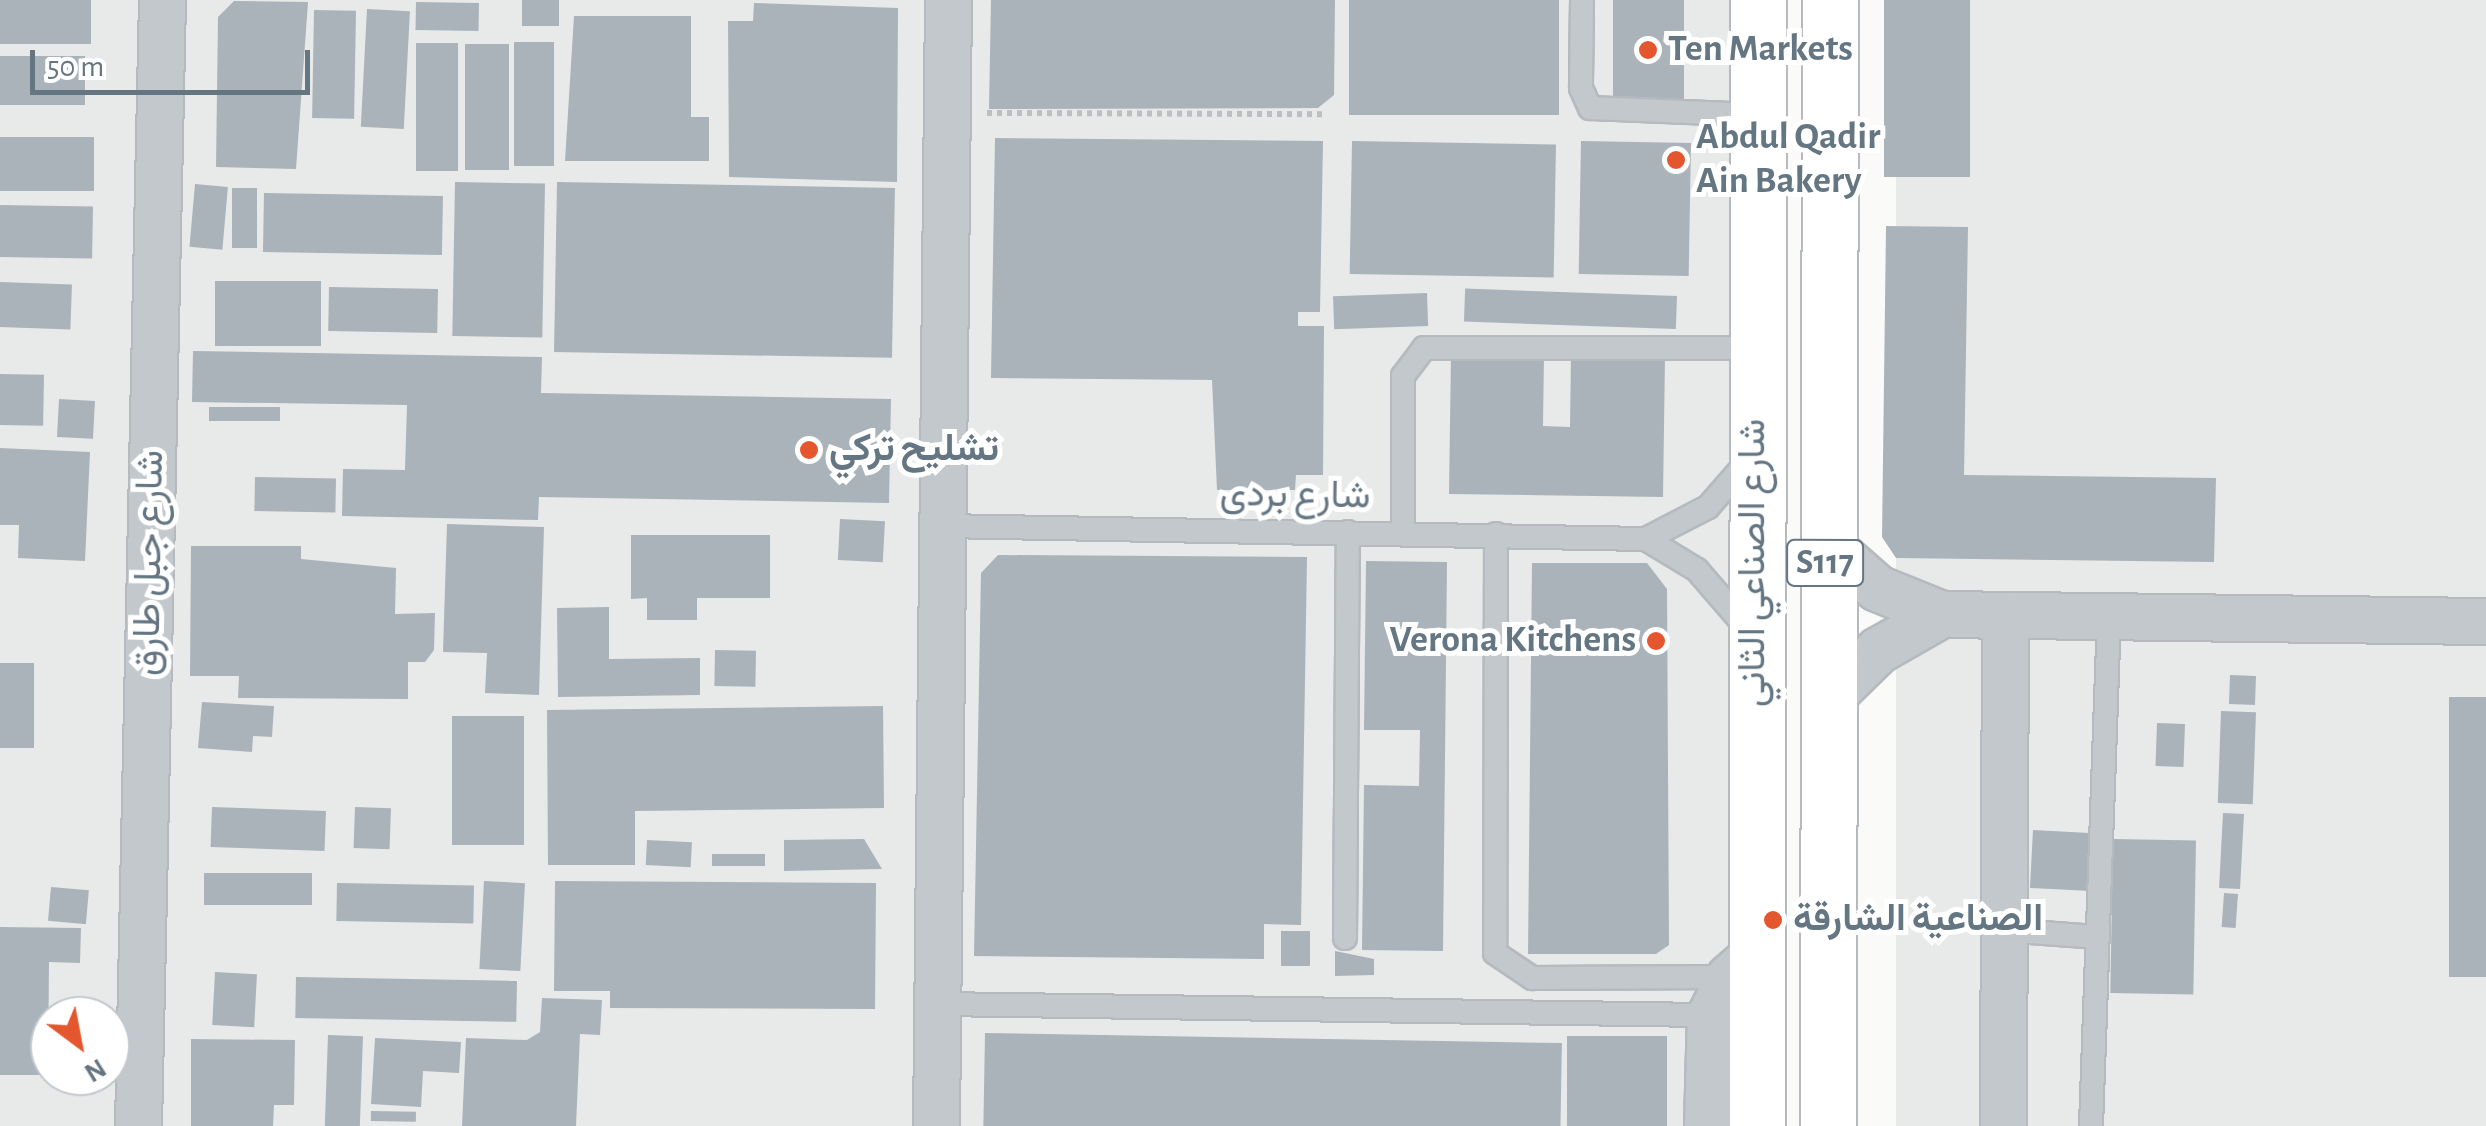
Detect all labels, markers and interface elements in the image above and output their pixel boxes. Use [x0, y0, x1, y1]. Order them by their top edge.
place label: Ten Markets [1668, 27, 1853, 73]
scale bar [35, 30, 315, 92]
marker: Ten Markets [1637, 39, 1659, 61]
text: 50 m [47, 52, 104, 82]
place label: Abdul Qadir Ain Bakery [1696, 115, 1880, 204]
marker: Abdul Qadir Ain Bakery [1665, 149, 1687, 171]
street label: شارع الصناعي الثاني [1731, 419, 1777, 707]
place label: تشليح تركي [829, 427, 999, 473]
marker: تشليح تركي [798, 439, 820, 461]
street label: شارع جبل طارق [125, 450, 175, 676]
street label: شارع بردى [1219, 472, 1371, 520]
road number: S117 [1785, 533, 1865, 593]
place label: Verona Kitchens [1390, 618, 1636, 664]
marker: Verona Kitchens [1645, 630, 1667, 652]
place label: الصناعية الشارقة [1793, 897, 2043, 943]
marker: الصناعية الشارقة [1762, 909, 1784, 931]
north arrow [30, 996, 130, 1096]
text: N [79, 1053, 111, 1087]

